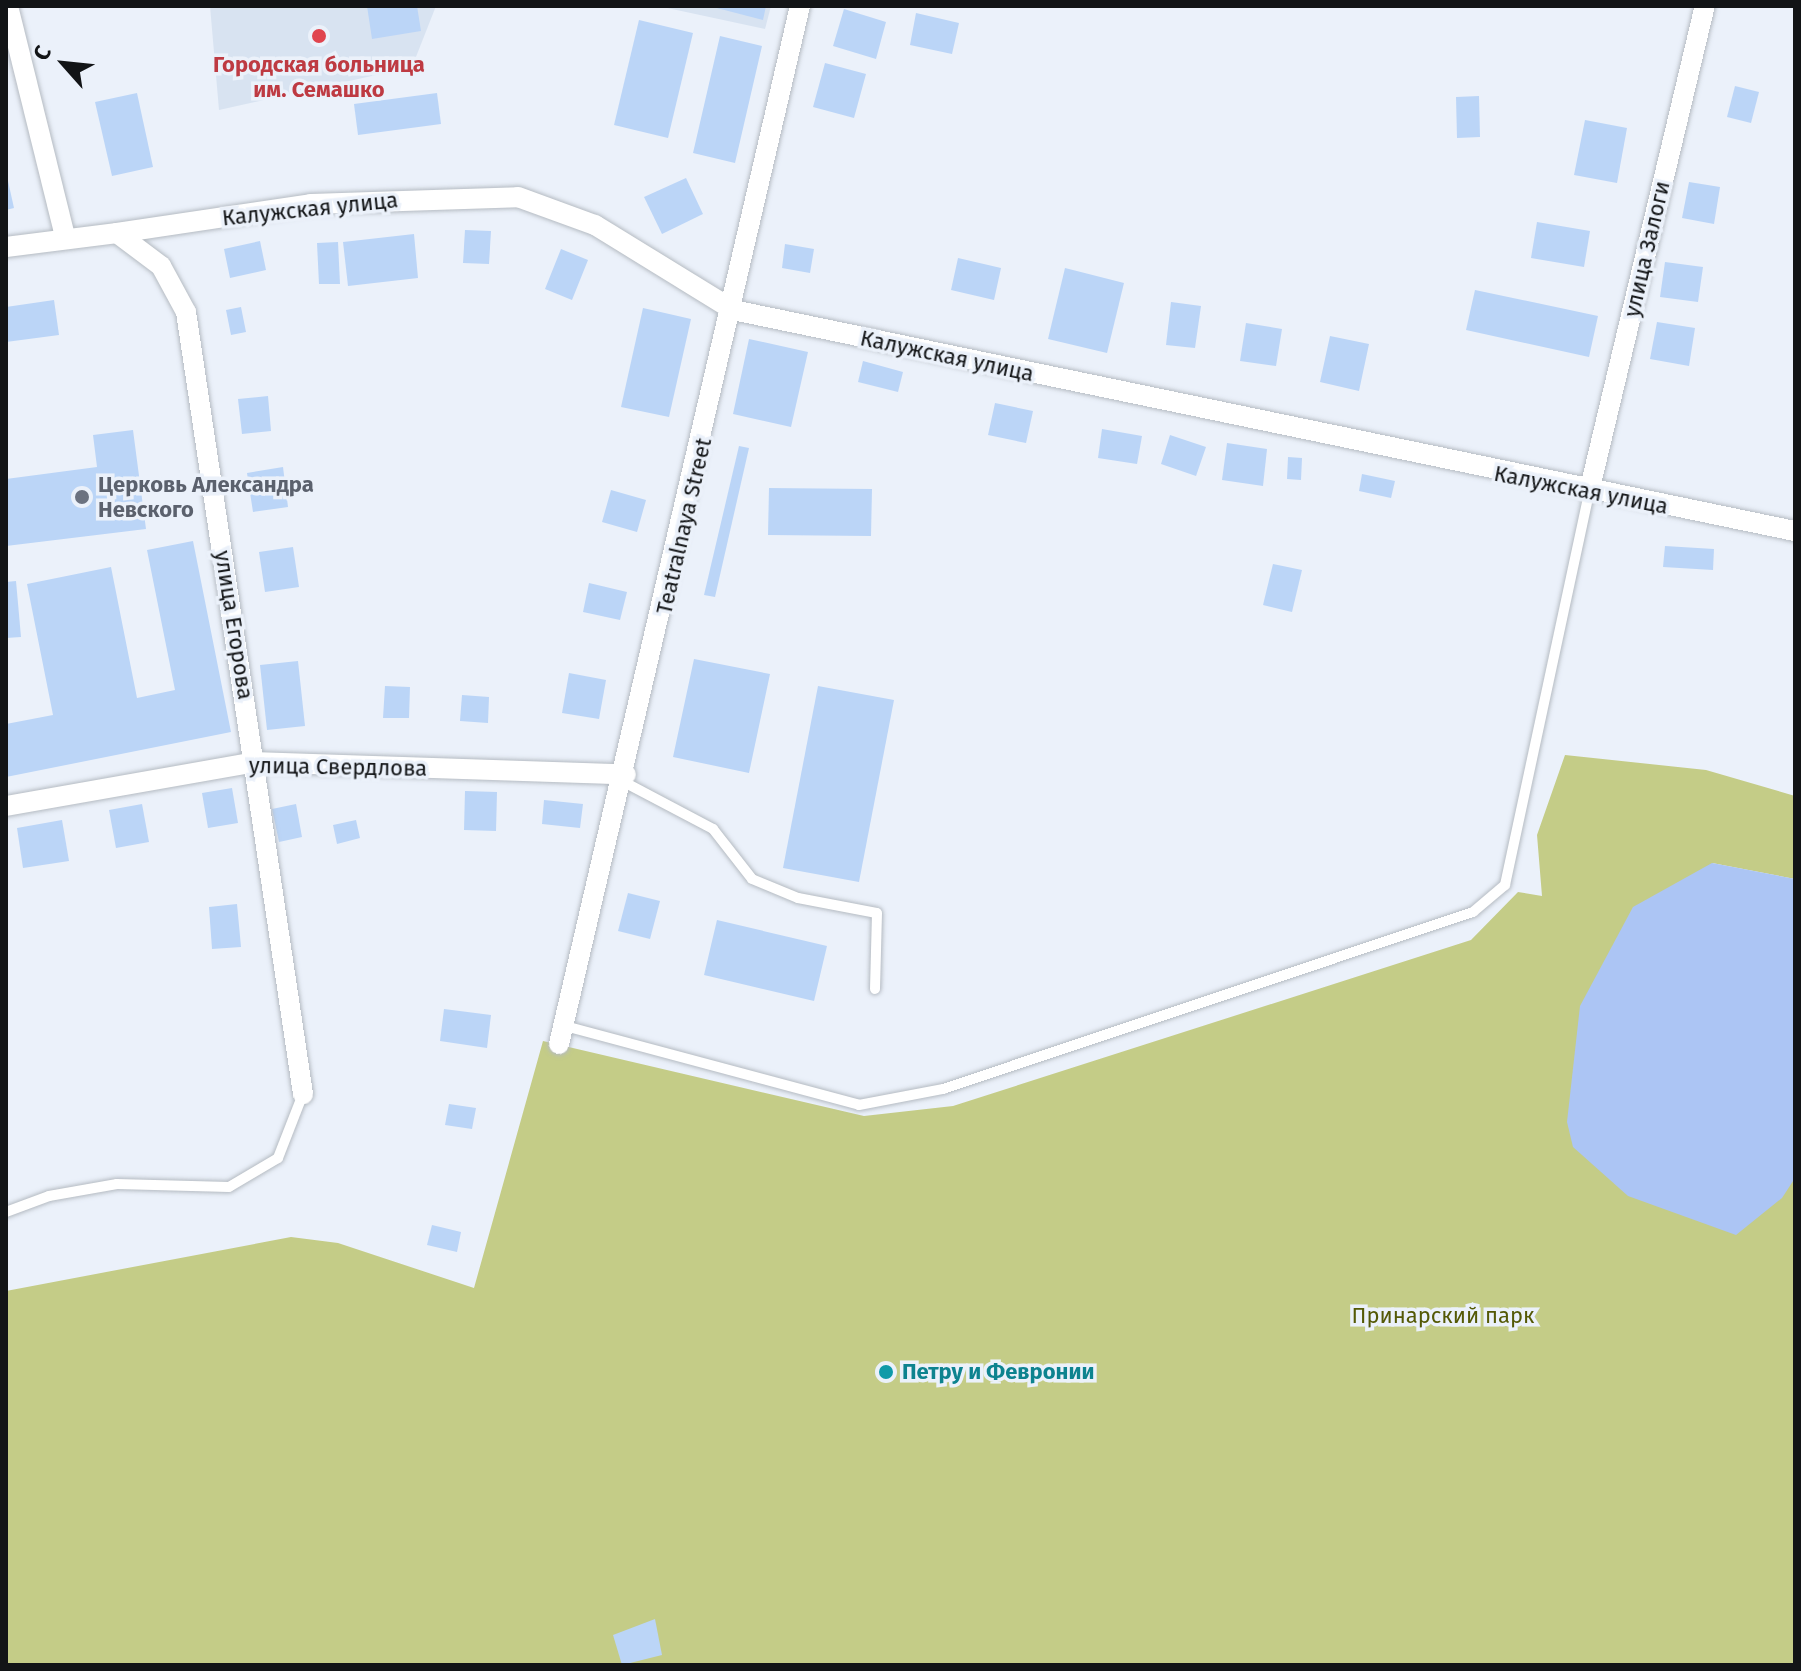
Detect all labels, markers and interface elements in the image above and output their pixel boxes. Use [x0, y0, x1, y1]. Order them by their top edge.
north arrow [24, 24, 104, 104]
marker: Городская больница им. Семашко [308, 25, 330, 47]
text: С [27, 41, 57, 65]
place label: Городская больница им. Семашко [213, 51, 425, 102]
street label: улица Залоги [1619, 178, 1675, 320]
street label: Калужская улица [221, 187, 399, 231]
street label: Калужская улица [858, 325, 1036, 387]
street label: Teatralnaya Street [651, 435, 717, 617]
street label: Калужская улица [1492, 460, 1670, 520]
place label: Церковь Александра Невского [98, 471, 314, 522]
marker: Церковь Александра Невского [73, 488, 91, 506]
street label: улица Егорова [209, 549, 259, 701]
street label: улица Свердлова [249, 752, 427, 782]
park label: Принарский парк [1352, 1303, 1534, 1329]
place label: Петру и Февронии [902, 1359, 1094, 1385]
marker: Петру и Февронии [877, 1363, 895, 1381]

